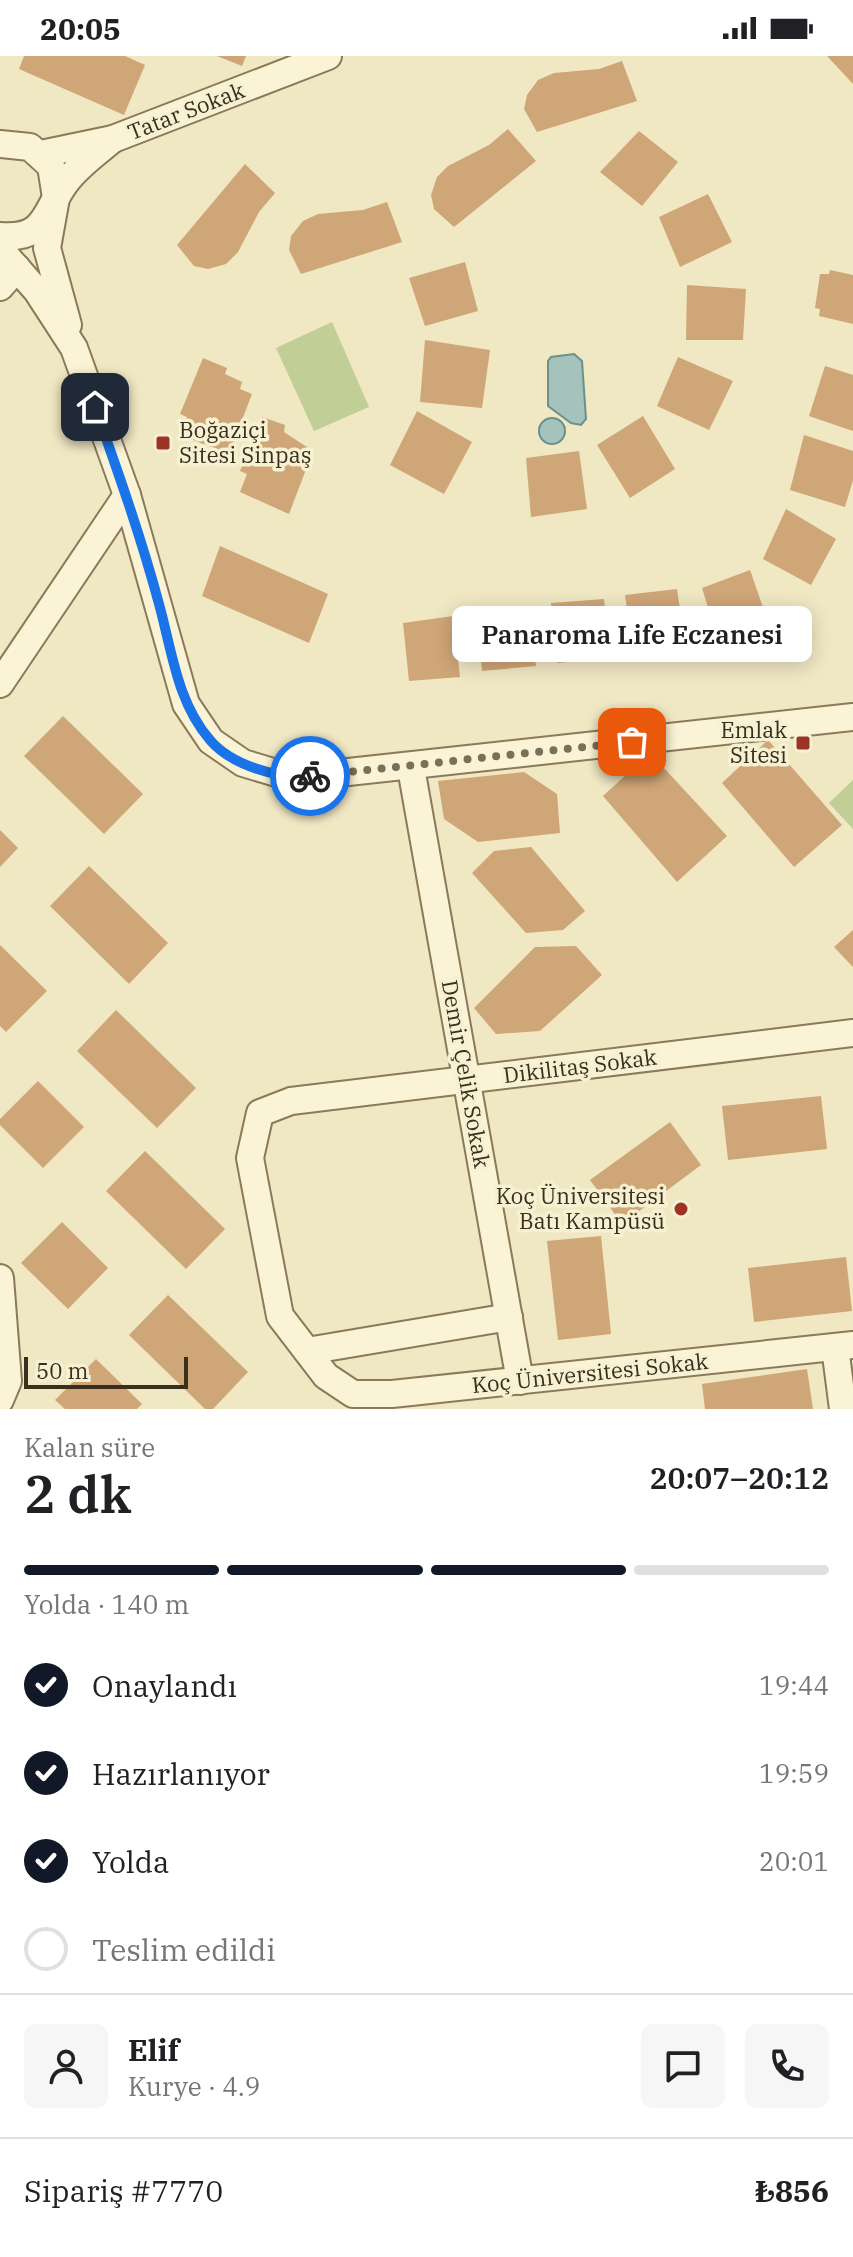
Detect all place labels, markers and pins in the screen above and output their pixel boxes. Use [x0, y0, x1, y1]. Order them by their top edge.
pin [61, 373, 129, 441]
place label: Boğaziçi Sitesi Sinpaş [179, 415, 312, 469]
marker: Boğaziçi Sitesi Sinpaş [154, 434, 172, 452]
callout: Panaroma Life Eczanesi [452, 606, 812, 662]
pin [598, 708, 666, 776]
place label: Emlak Sitesi [720, 715, 787, 769]
marker: Emlak Sitesi [794, 734, 812, 752]
place label: Koç Üniversitesi Batı Kampüsü [496, 1181, 665, 1235]
marker: Koç Üniversitesi Batı Kampüsü [672, 1200, 690, 1218]

